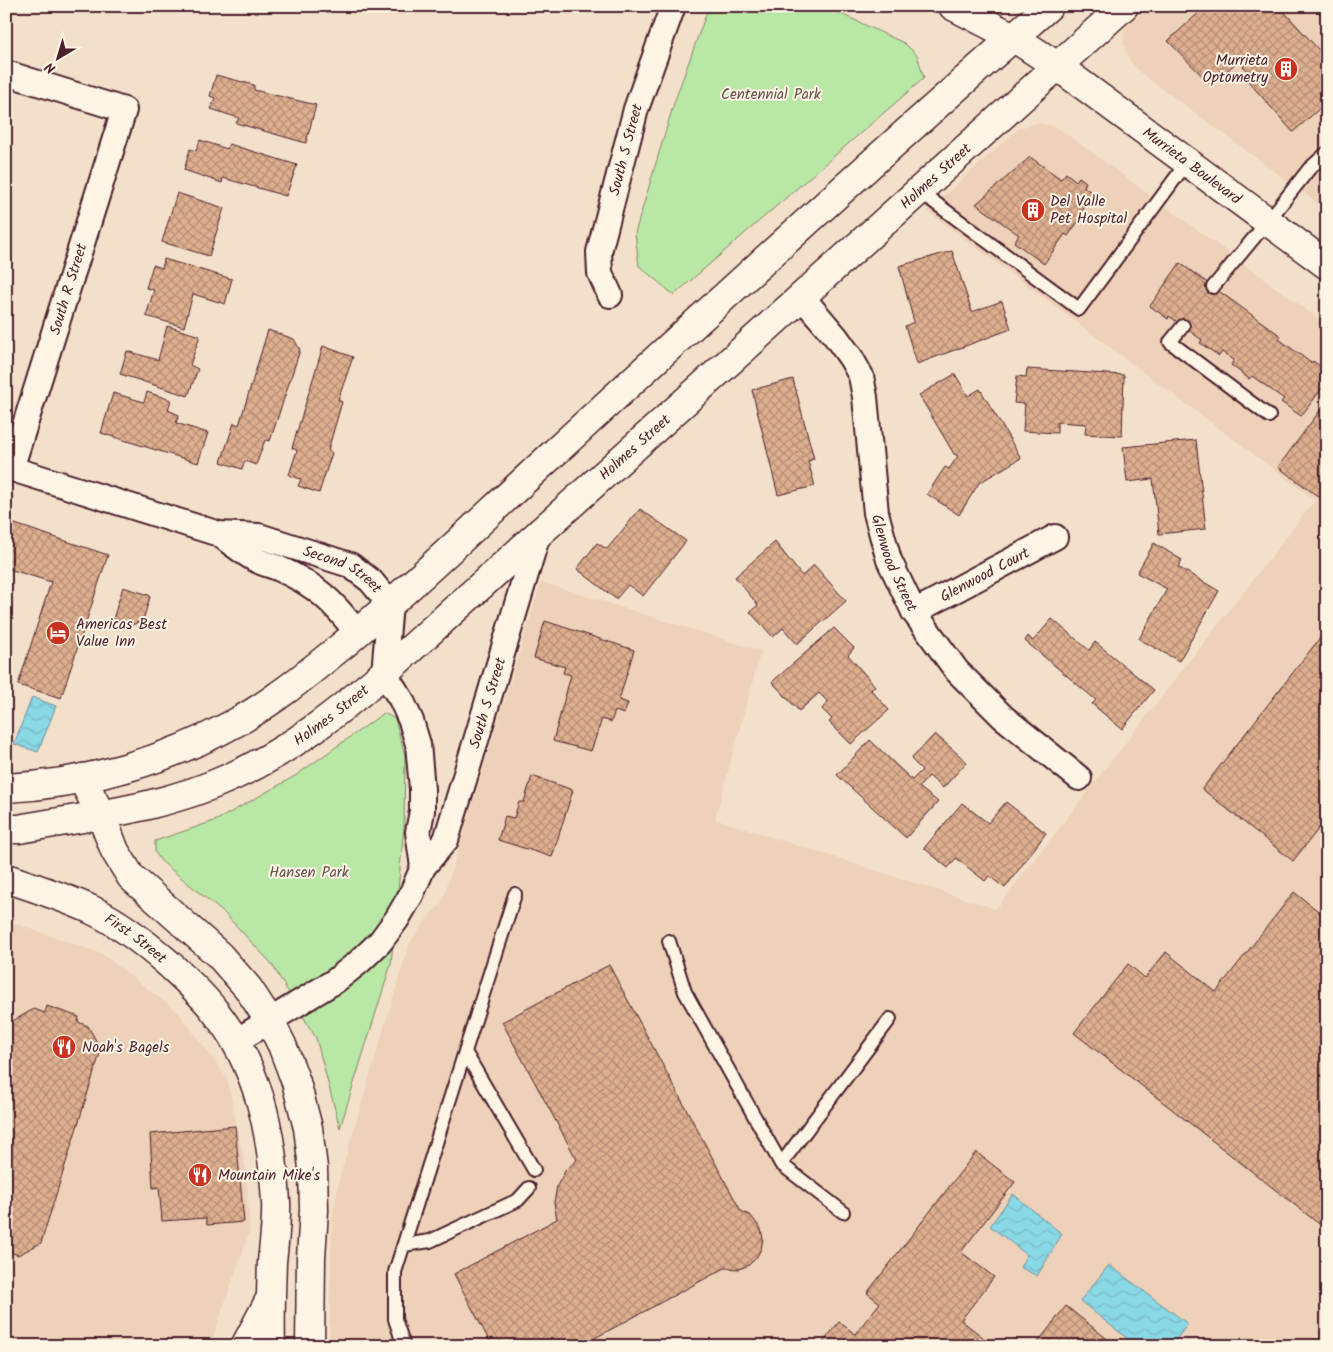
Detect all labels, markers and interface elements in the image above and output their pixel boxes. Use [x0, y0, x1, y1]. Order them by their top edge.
north arrow [32, 32, 82, 82]
place label: Murrieta Optometry [1203, 49, 1269, 90]
text: N [40, 56, 61, 79]
building icon: Murrieta Optometry [1273, 56, 1299, 82]
park label: Centennial Park [721, 83, 822, 107]
street label: South S Street [603, 100, 650, 198]
street label: Murrieta Boulevard [1137, 122, 1247, 211]
street label: Holmes Street [895, 138, 978, 216]
place label: Del Valle Pet Hospital [1050, 190, 1128, 231]
building icon: Del Valle Pet Hospital [1020, 197, 1046, 223]
street label: South R Street [44, 240, 94, 338]
street label: Holmes Street [594, 409, 677, 487]
street label: Glenwood Street [864, 512, 923, 616]
street label: Second Street [300, 540, 388, 599]
street label: Glenwood Court [936, 541, 1034, 609]
place label: Americas Best Value Inn [76, 613, 167, 654]
hotel icon: Americas Best Value Inn [45, 620, 71, 646]
street label: South S Street [463, 654, 513, 751]
street label: Holmes Street [289, 679, 375, 753]
park label: Hansen Park [269, 861, 350, 885]
street label: First Street [100, 908, 172, 970]
restaurant icon: Noah's Bagels [51, 1034, 77, 1060]
place label: Noah's Bagels [82, 1036, 170, 1060]
restaurant icon: Mountain Mike's [187, 1162, 213, 1188]
place label: Mountain Mike's [218, 1164, 321, 1188]

